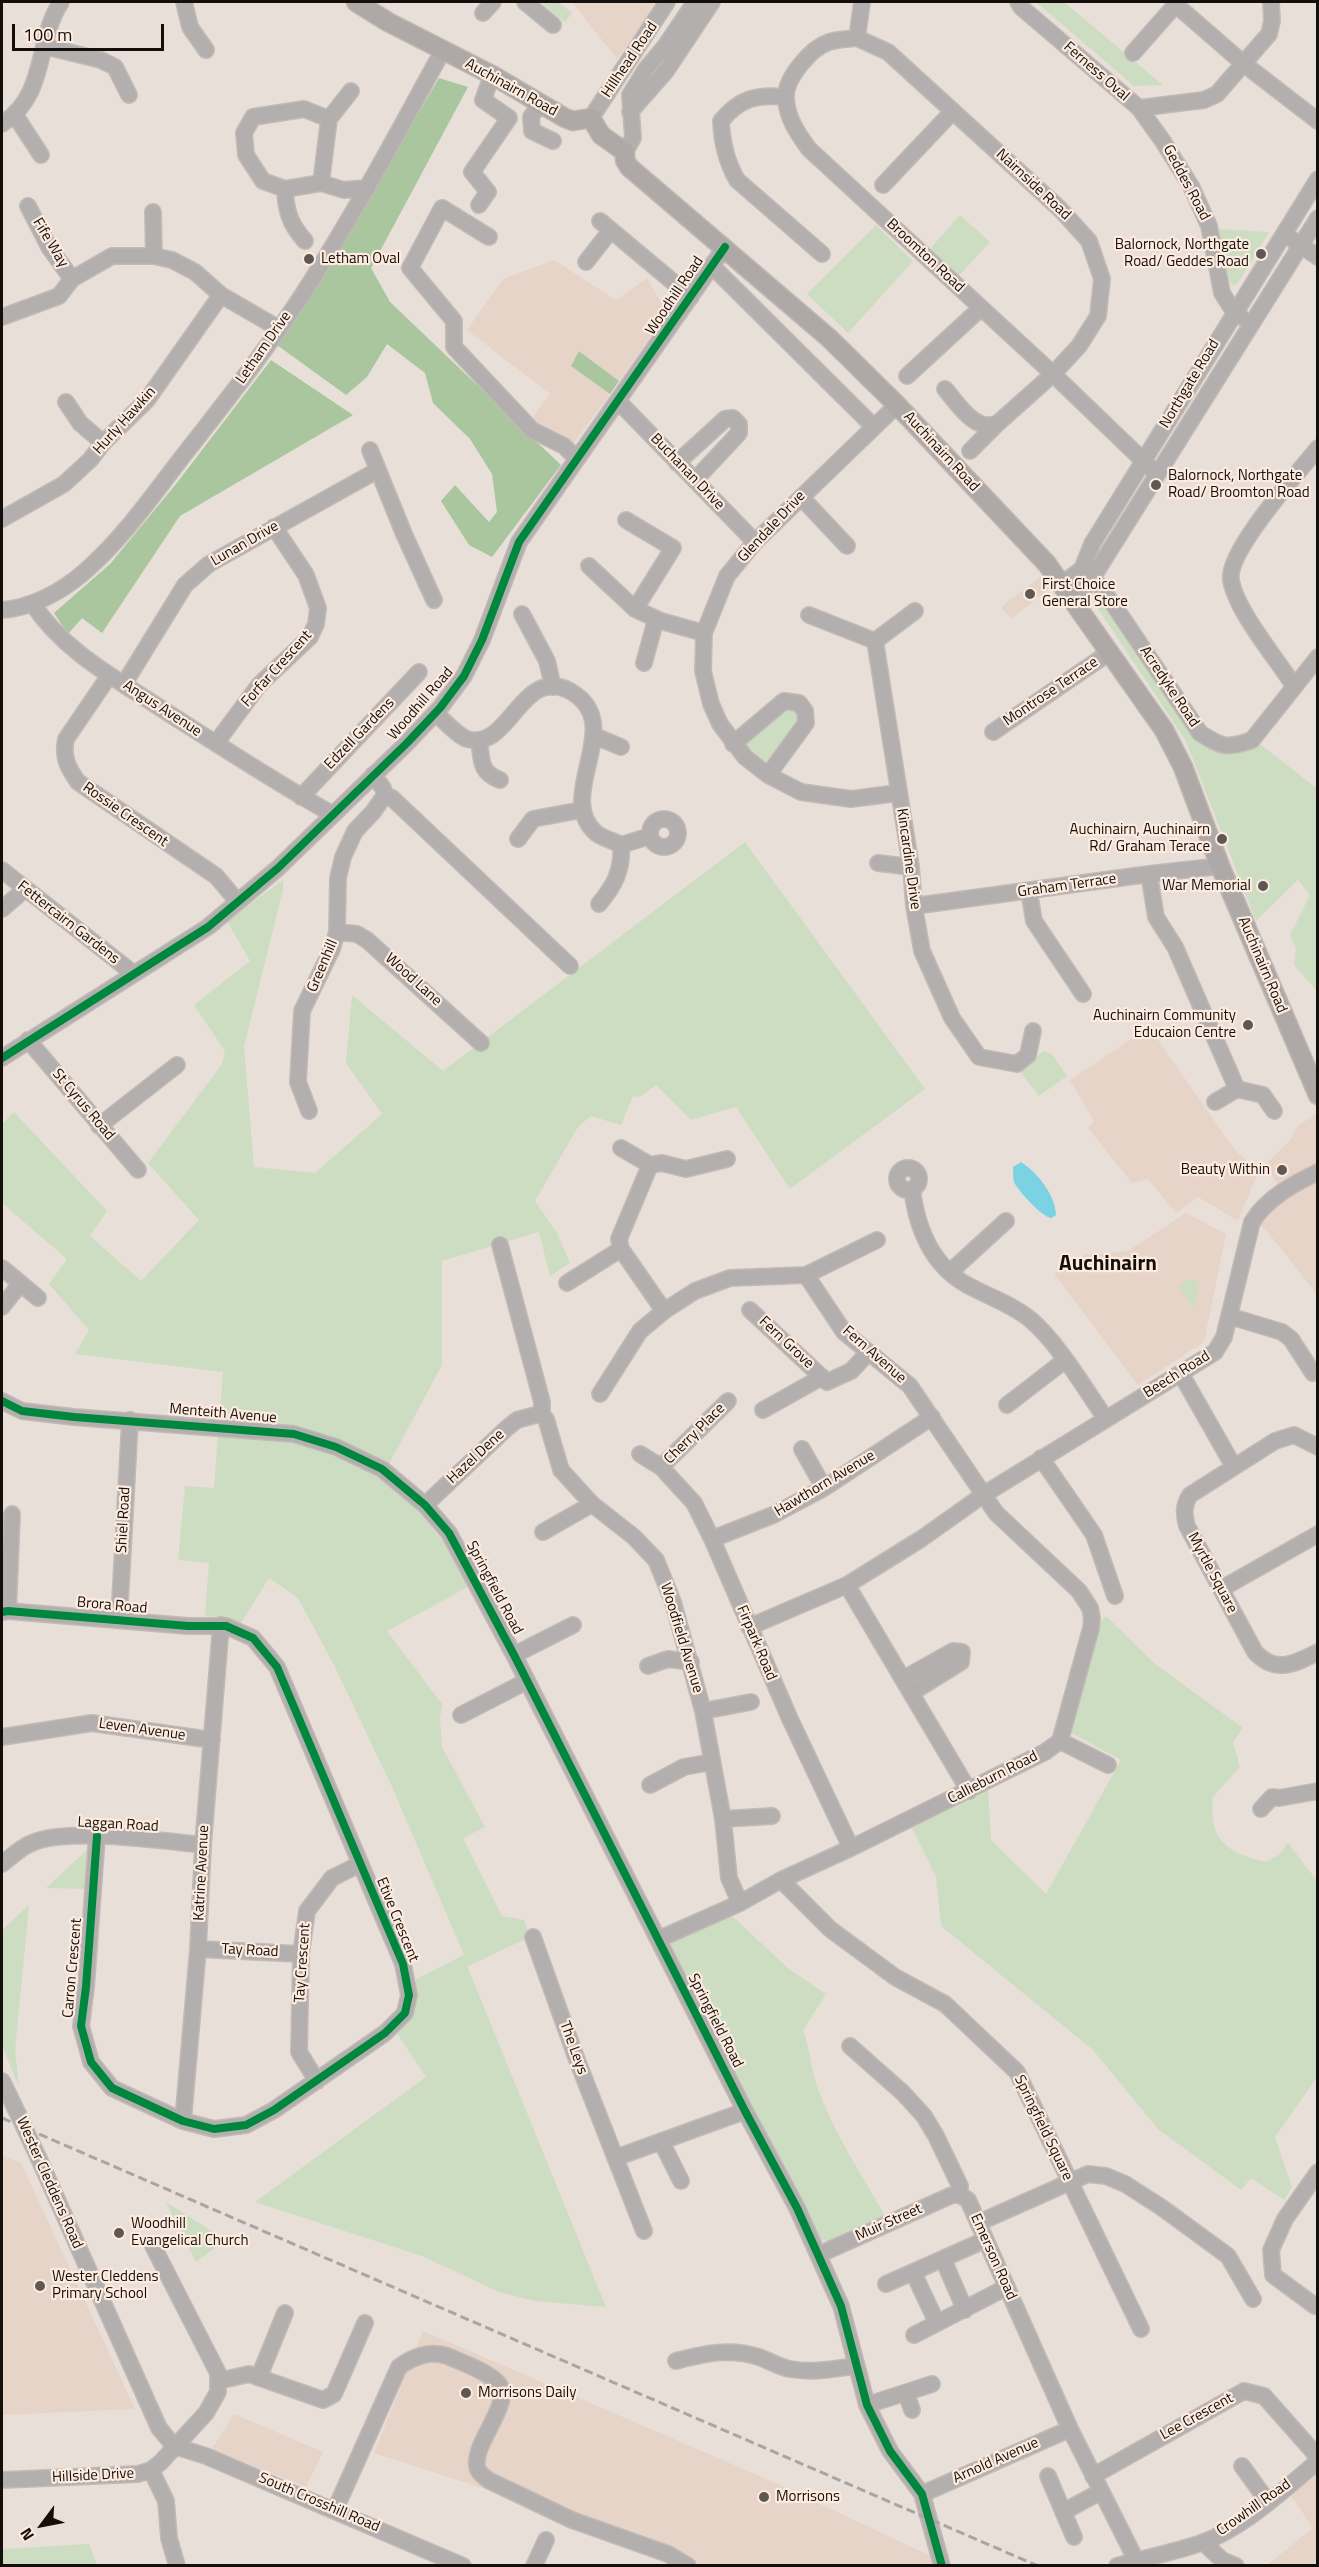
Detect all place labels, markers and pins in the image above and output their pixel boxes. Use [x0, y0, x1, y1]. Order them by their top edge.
place label: Balornock, Northgate Road/ Geddes Road [1115, 236, 1249, 271]
marker: Balornock, Northgate Road/ Geddes Road [1254, 247, 1268, 261]
place label: Letham Oval [321, 250, 400, 268]
marker: Letham Oval [302, 252, 316, 266]
place label: Balornock, Northgate Road/ Broomton Road [1168, 467, 1310, 502]
marker: Balornock, Northgate Road/ Broomton Road [1149, 478, 1163, 492]
place label: First Choice General Store [1042, 576, 1128, 611]
marker: First Choice General Store [1023, 587, 1037, 601]
place label: Auchinairn, Auchinairn Rd/ Graham Terace [1070, 821, 1210, 856]
marker: Auchinairn, Auchinairn Rd/ Graham Terace [1215, 832, 1229, 846]
place label: War Memorial [1162, 877, 1251, 895]
marker: War Memorial [1256, 879, 1270, 893]
place label: Auchinairn Community Educaion Centre [1093, 1007, 1236, 1042]
marker: Auchinairn Community Educaion Centre [1241, 1018, 1255, 1032]
place label: Beauty Within [1181, 1161, 1270, 1179]
marker: Beauty Within [1275, 1163, 1289, 1177]
place label: Woodhill Evangelical Church [131, 2215, 248, 2250]
marker: Woodhill Evangelical Church [112, 2226, 126, 2240]
place label: Wester Cleddens Primary School [52, 2268, 159, 2303]
marker: Wester Cleddens Primary School [33, 2279, 47, 2293]
place label: Morrisons Daily [478, 2384, 577, 2402]
marker: Morrisons Daily [459, 2386, 473, 2400]
place label: Morrisons [776, 2488, 840, 2506]
marker: Morrisons [757, 2490, 771, 2504]

